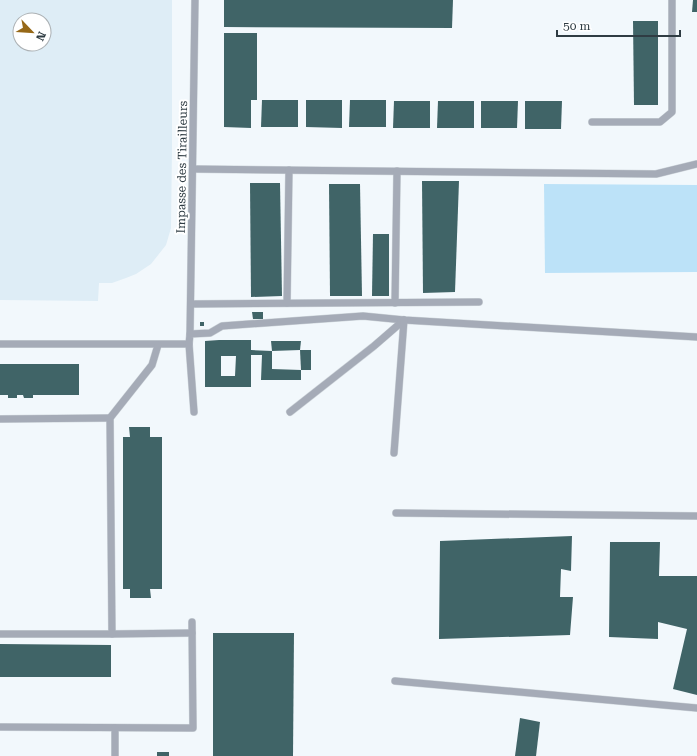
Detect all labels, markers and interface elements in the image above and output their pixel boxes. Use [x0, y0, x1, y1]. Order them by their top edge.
north arrow [12, 12, 52, 52]
scale bar [557, 12, 680, 38]
text: 50 m [563, 19, 590, 33]
text: N [33, 29, 48, 43]
street label: Impasse des Tirailleurs [174, 100, 190, 233]

